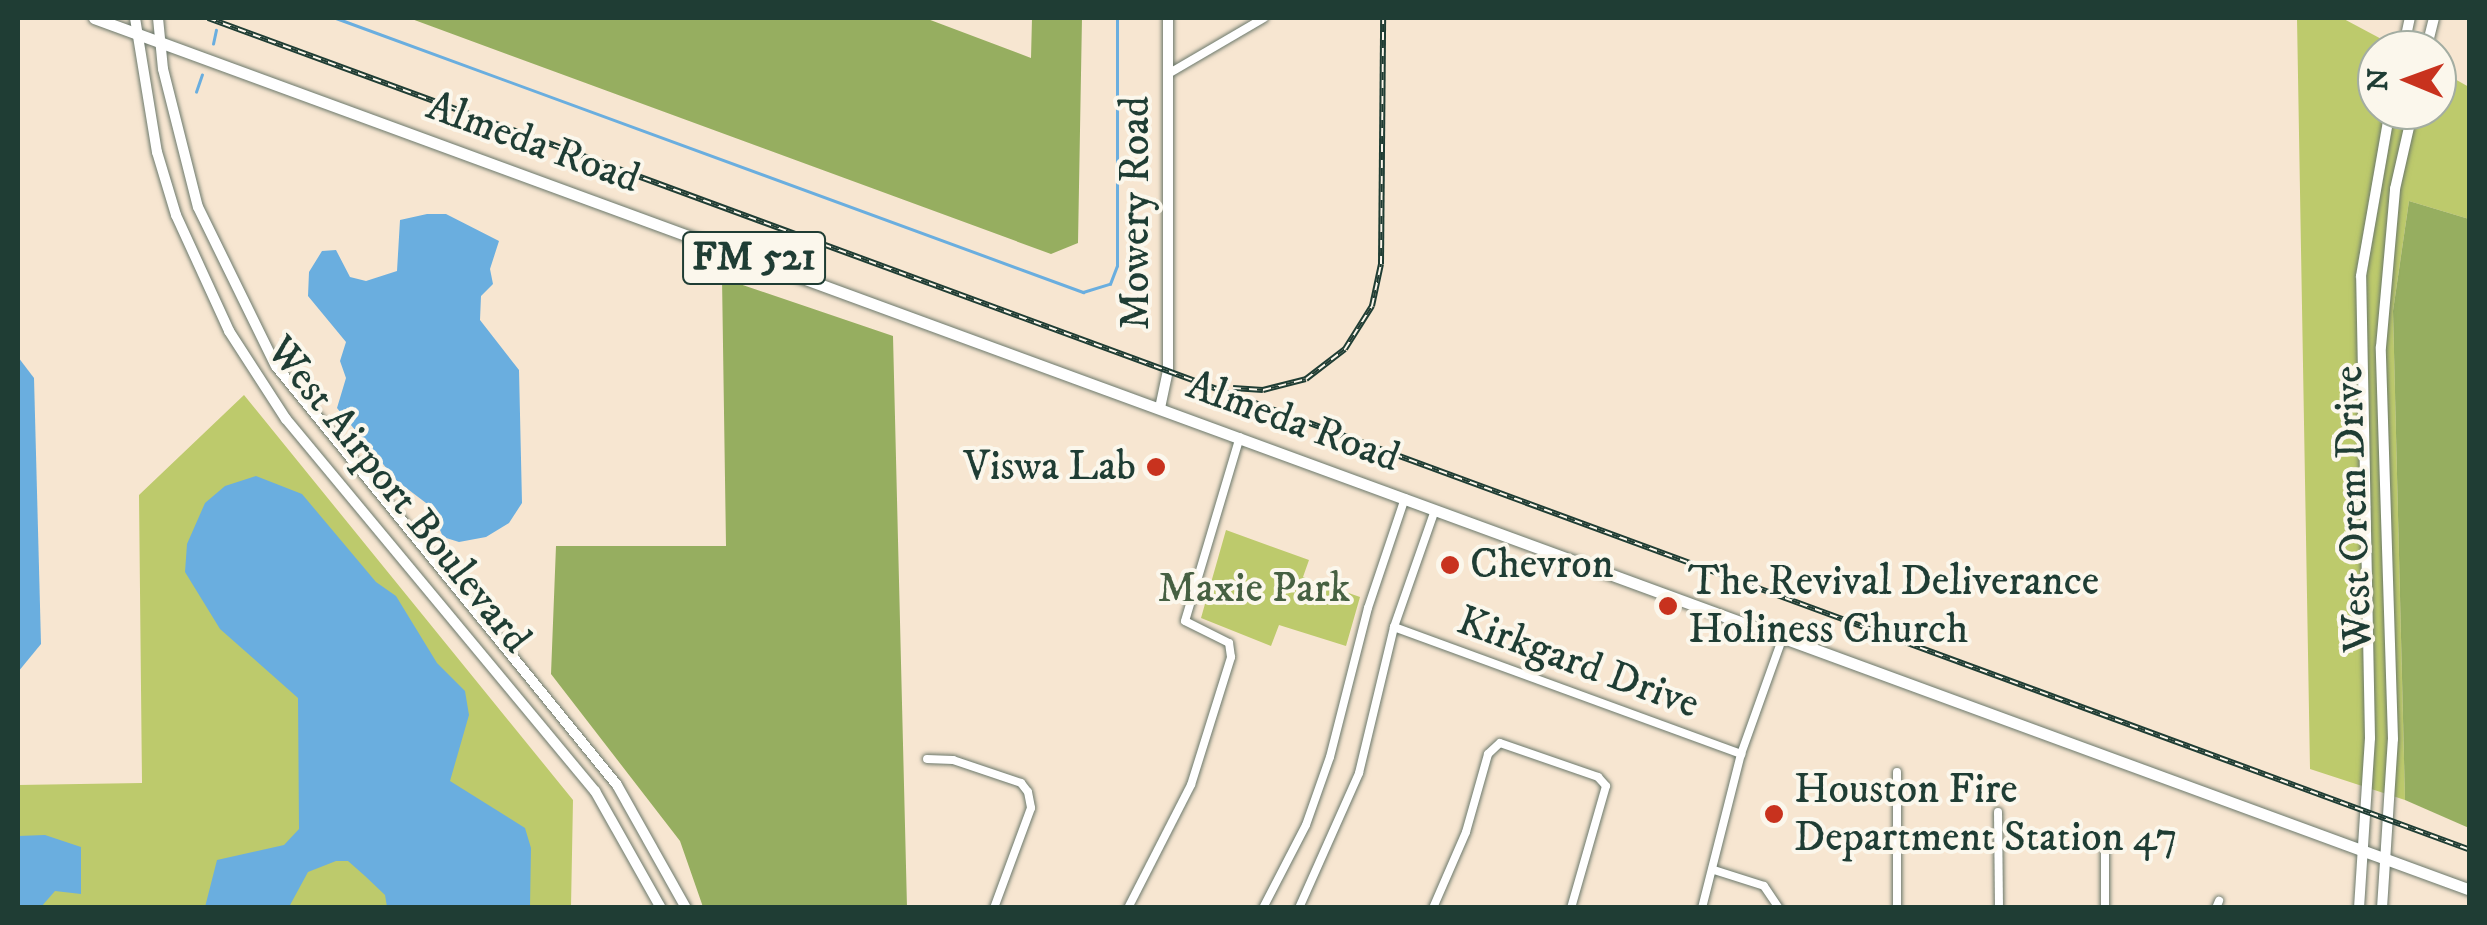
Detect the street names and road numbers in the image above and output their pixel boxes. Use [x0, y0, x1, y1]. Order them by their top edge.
street label: Almeda Road [420, 81, 646, 205]
street label: Mowery Road [1111, 96, 1161, 330]
road number: FM 521 [682, 223, 826, 293]
street label: West Airport Boulevard [255, 326, 541, 664]
street label: Almeda Road [1180, 360, 1406, 484]
street label: West Orem Drive [2324, 365, 2384, 653]
street label: Kirkgard Drive [1450, 596, 1706, 730]

